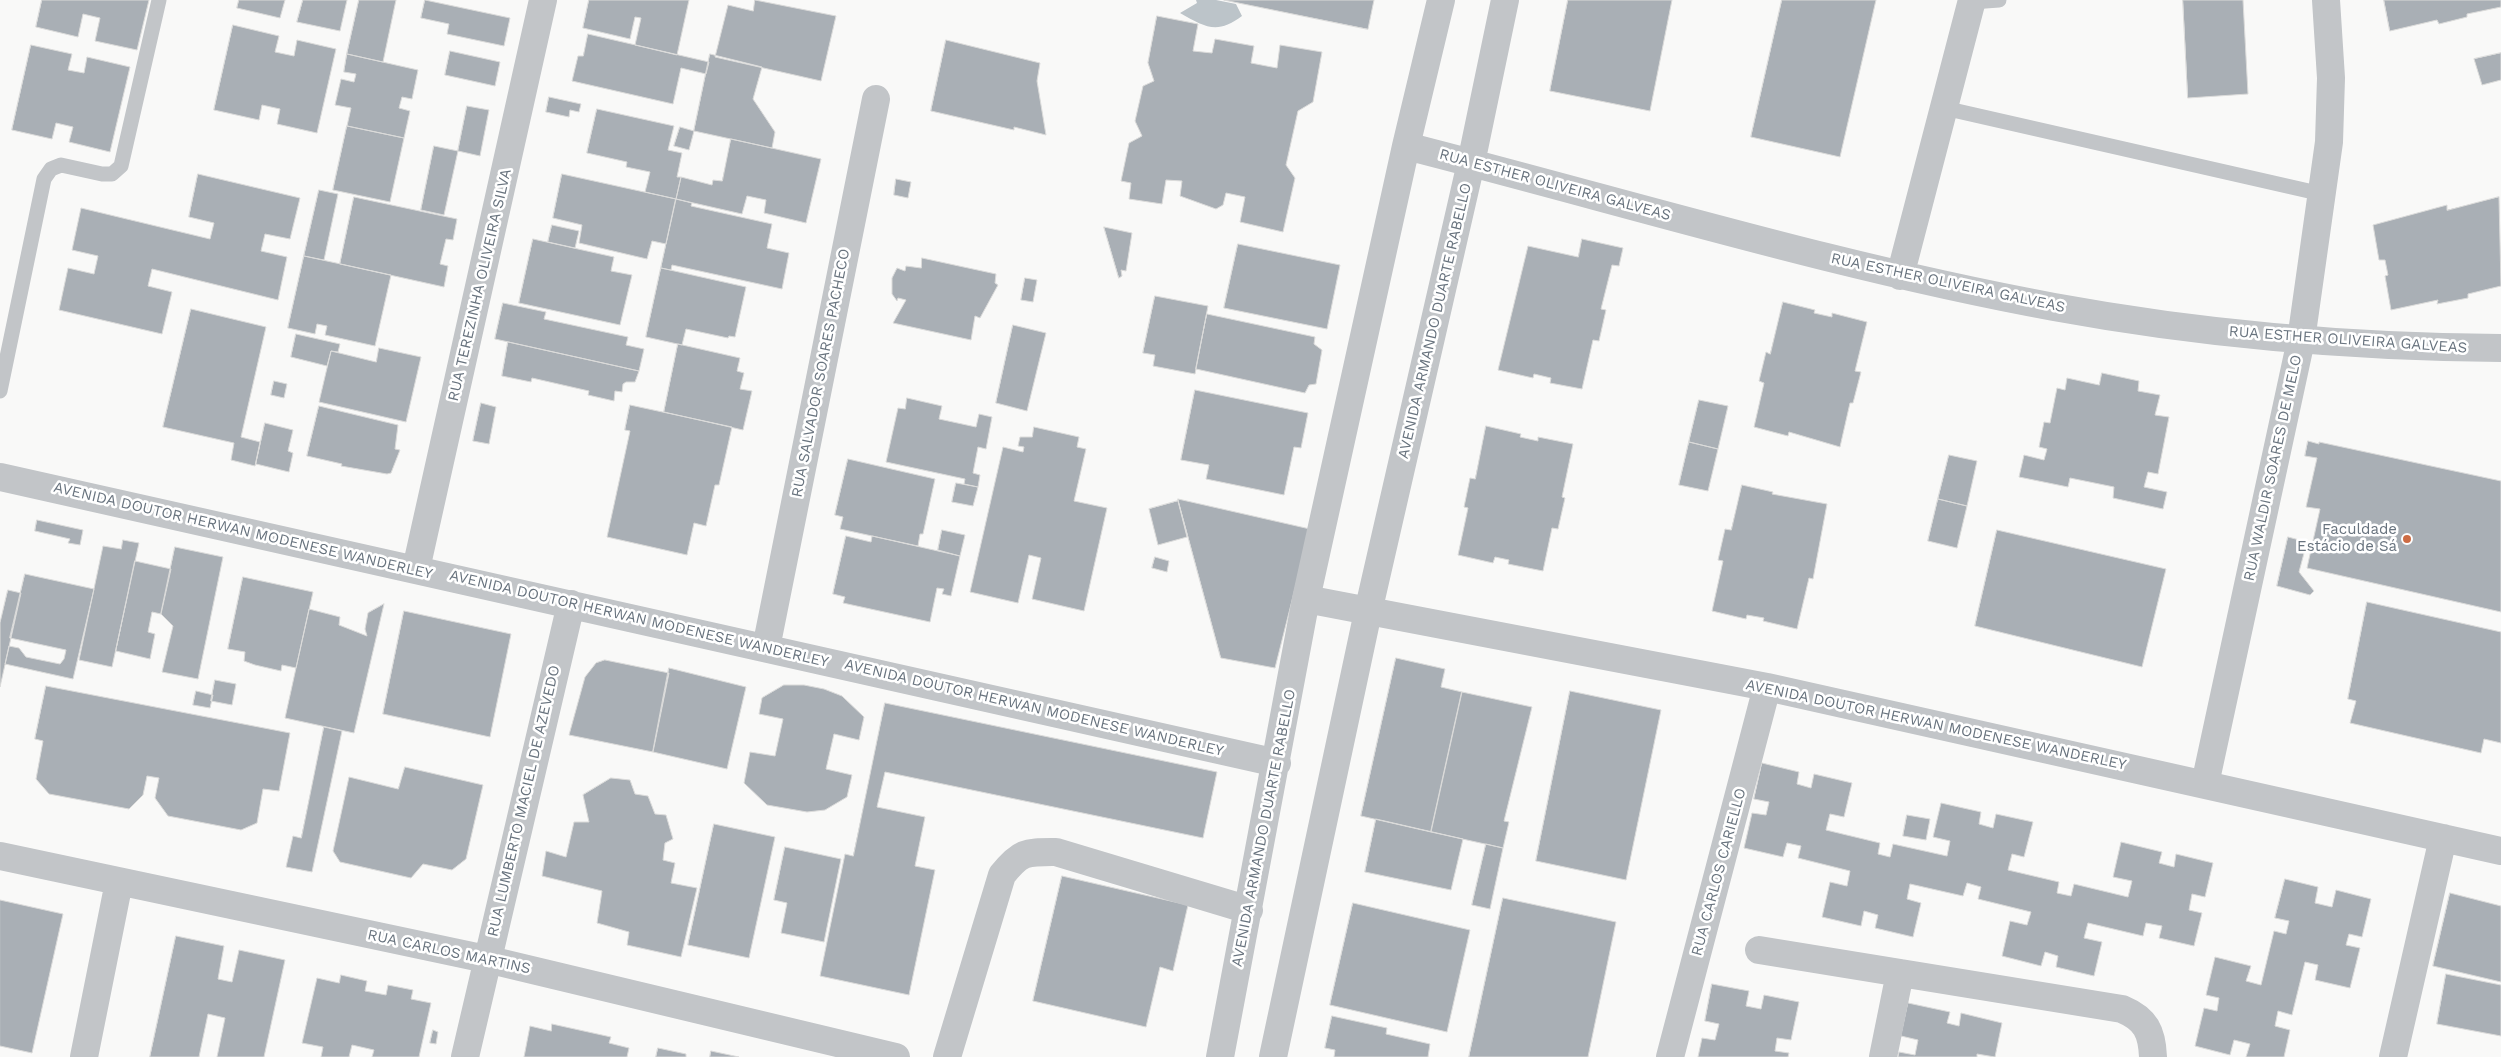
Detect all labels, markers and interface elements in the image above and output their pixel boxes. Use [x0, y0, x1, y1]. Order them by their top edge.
street label: RUA ESTHER OLIVEIRA GALVEAS [1437, 145, 1673, 225]
street label: RUA TEREZINHA OLIVEIRA SILVA [444, 167, 516, 403]
street label: AVENIDA ARMANDO DUARTE RABELLO [1394, 181, 1476, 461]
street label: RUA SALVADOR SOARES PACHECO [788, 247, 854, 499]
street label: RUA ESTHER OLIVEIRA GALVEAS [1829, 249, 2067, 317]
street label: RUA ESTHER OLIVEIRA GALVEAS [2228, 323, 2468, 357]
street label: RUA WALDIR SOARES DE MELO [2240, 353, 2306, 583]
street label: AVENIDA DOUTOR HERWAN MODENESE WANDERLEY [52, 479, 434, 583]
place label: Faculdade Estácio de Sá [2297, 521, 2397, 556]
marker: Faculdade Estácio de Sá [2401, 533, 2413, 545]
street label: AVENIDA DOUTOR HERWAN MODENESE WANDERLEY [448, 567, 830, 671]
street label: AVENIDA DOUTOR HERWAN MODENESE WANDERLEY [843, 656, 1225, 760]
street label: RUA LUMBERTO MACIEL DE AZEVEDO [484, 664, 564, 938]
street label: AVENIDA DOUTOR HERWAN MODENESE WANDERLEY [1744, 676, 2128, 774]
street label: AVENIDA ARMANDO DUARTE RABELLO [1228, 688, 1300, 968]
street label: RUA CARLOS CARIELLO [1688, 786, 1750, 958]
street label: RUA CARLOS MARTINS [366, 926, 532, 978]

